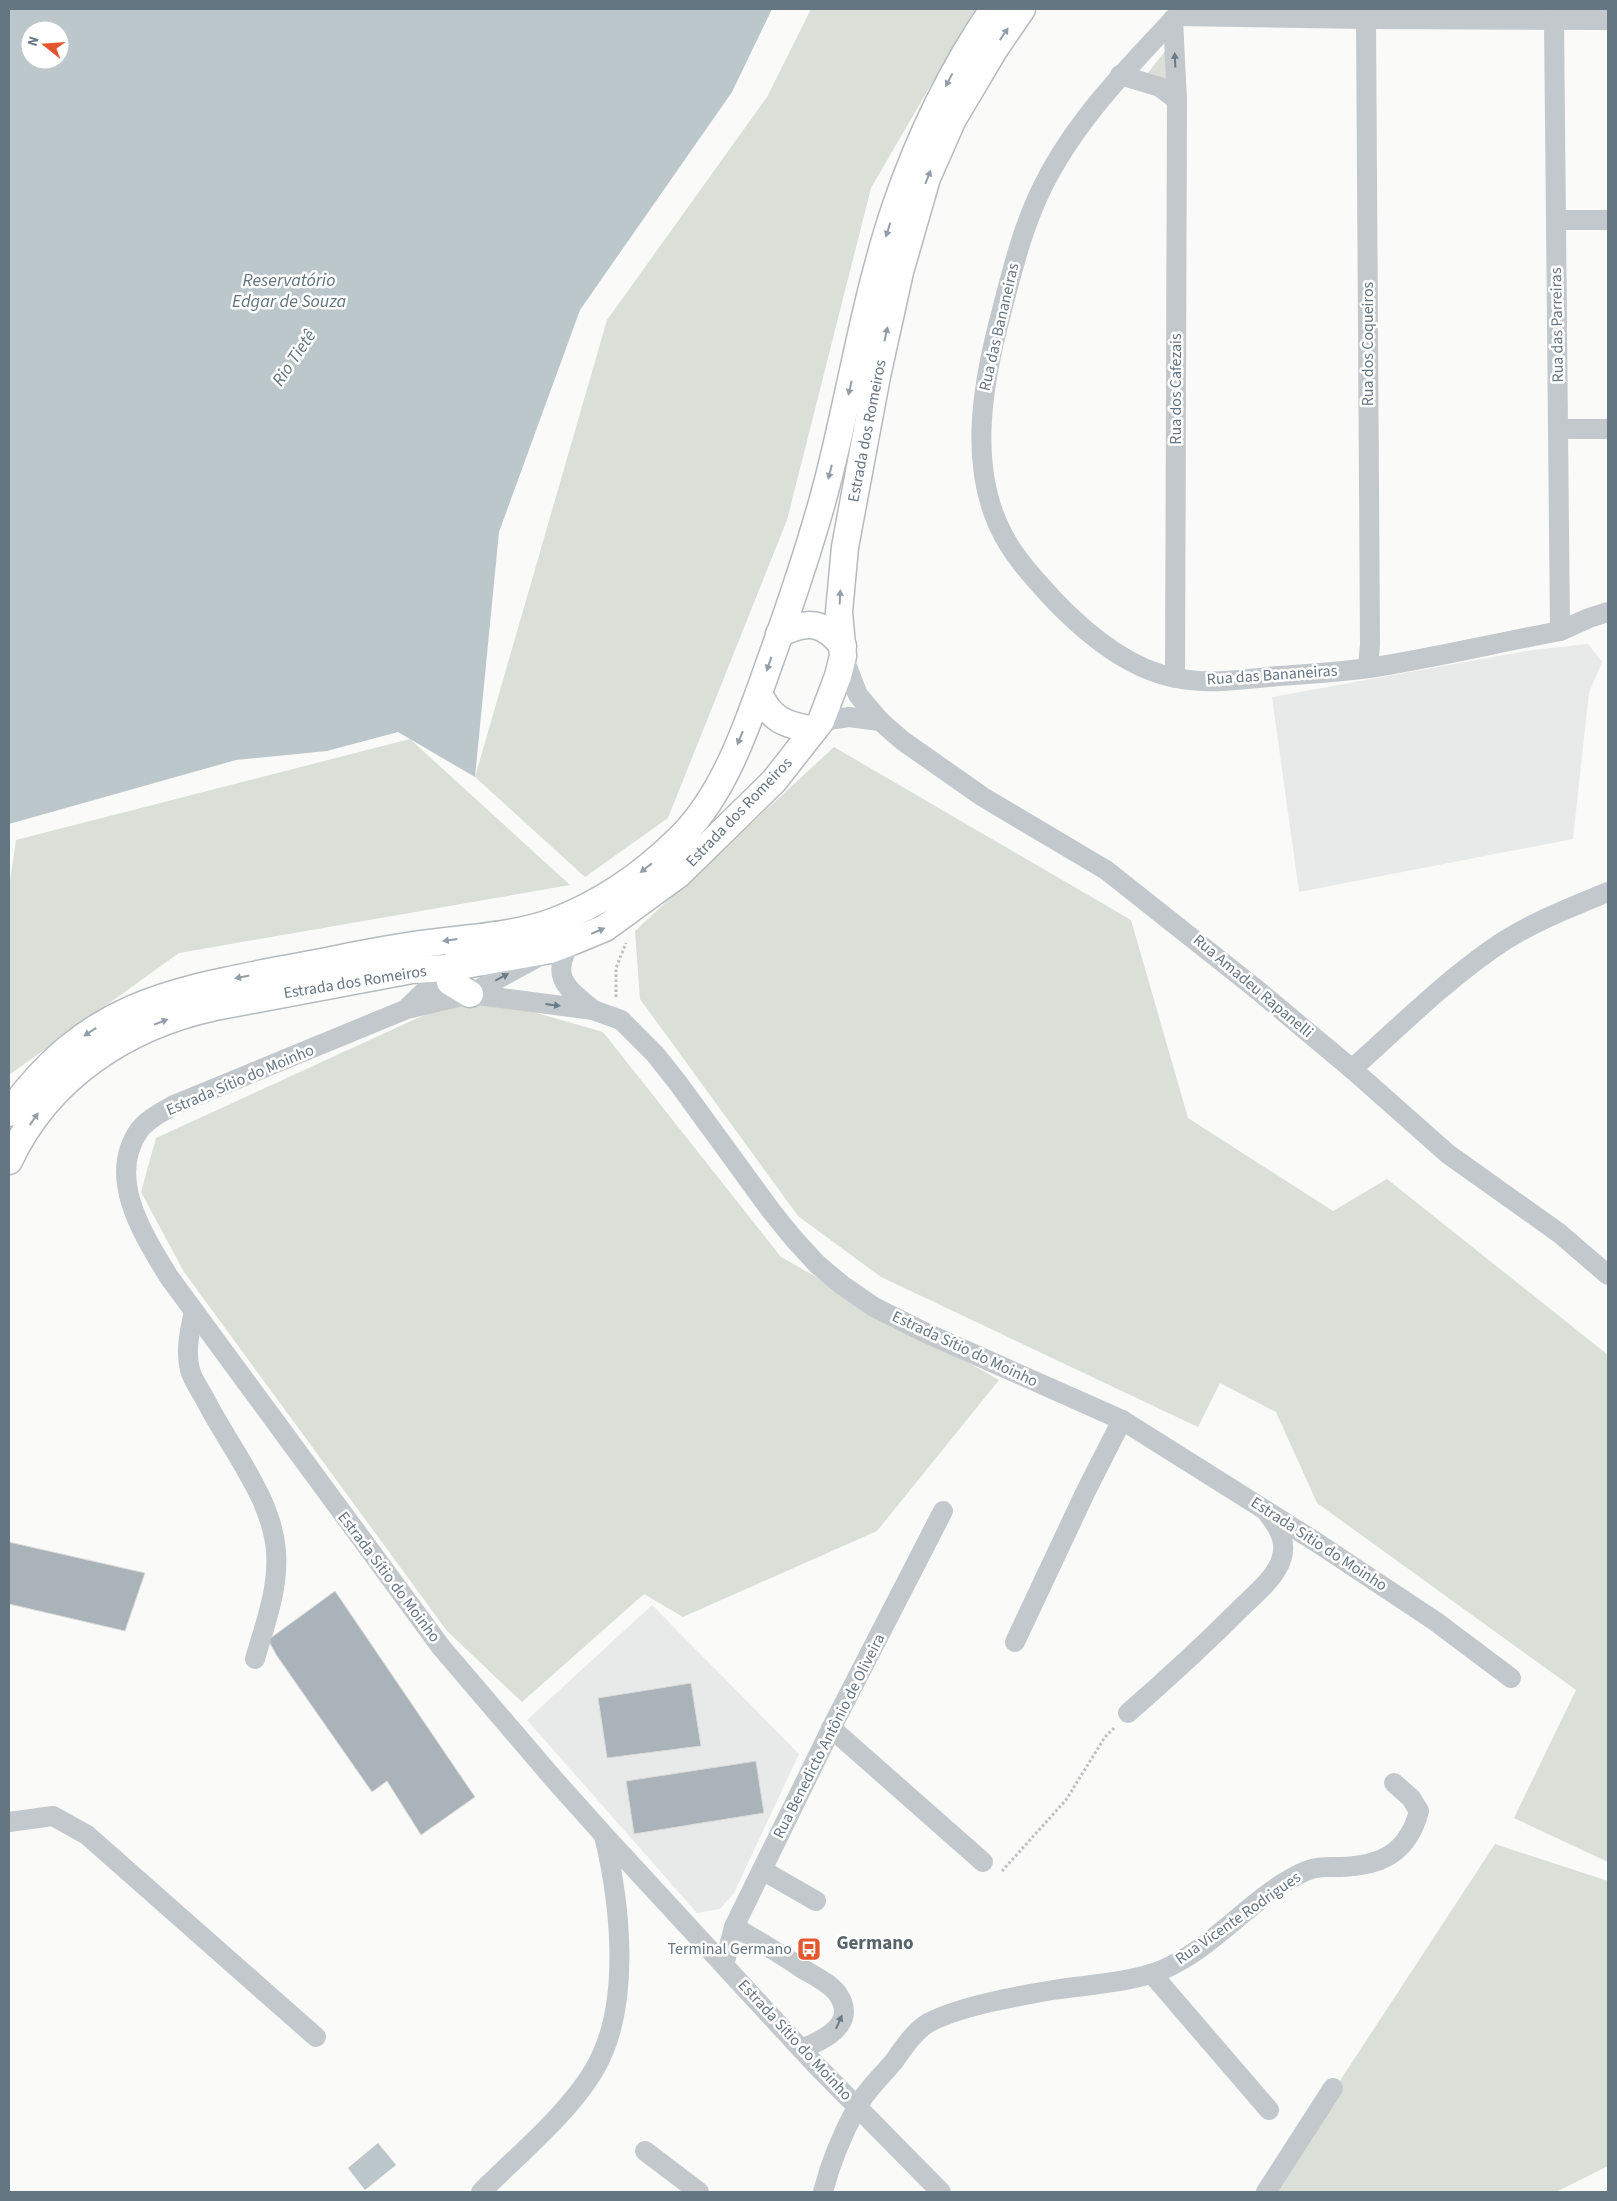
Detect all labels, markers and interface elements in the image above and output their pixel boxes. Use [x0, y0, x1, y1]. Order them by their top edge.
north arrow [20, 20, 70, 70]
one-way arrow [999, 27, 1009, 41]
text: N [23, 34, 44, 49]
one-way arrow [1170, 51, 1178, 67]
one-way arrow [945, 73, 954, 86]
one-way arrow [924, 169, 932, 184]
one-way arrow [884, 223, 892, 238]
street label: Rua das Bananeiras [974, 261, 1024, 393]
street label: Rua das Parreiras [1545, 267, 1569, 383]
water label: Reservatório Edgar de Souza [232, 268, 346, 314]
street label: Rua dos Coqueiros [1357, 281, 1379, 406]
water label: Rio Tietê [266, 325, 322, 391]
one-way arrow [882, 326, 890, 342]
street label: Rua dos Cafezais [1165, 333, 1187, 445]
street label: Estrada dos Romeiros [842, 358, 892, 504]
one-way arrow [846, 380, 854, 395]
one-way arrow [826, 464, 834, 479]
one-way arrow [836, 589, 844, 605]
one-way arrow [765, 656, 772, 671]
street label: Rua das Bananeiras [1206, 659, 1338, 691]
one-way arrow [736, 731, 744, 746]
street label: Estrada dos Romeiros [681, 752, 797, 872]
one-way arrow [640, 862, 653, 873]
one-way arrow [591, 927, 605, 935]
street label: Rua Amadeu Rapanelli [1188, 929, 1318, 1043]
one-way arrow [442, 936, 458, 944]
street label: Estrada dos Romeiros [282, 960, 428, 1004]
one-way arrow [495, 973, 509, 981]
one-way arrow [234, 974, 250, 982]
one-way arrow [545, 1001, 561, 1009]
one-way arrow [154, 1018, 169, 1026]
one-way arrow [84, 1027, 97, 1037]
street label: Estrada Sítio do Moinho [163, 1039, 317, 1121]
one-way arrow [29, 1112, 39, 1126]
street label: Estrada Sítio do Moinho [889, 1306, 1041, 1392]
street label: Estrada Sítio do Moinho [1247, 1492, 1391, 1596]
street label: Estrada Sítio do Moinho [333, 1507, 445, 1647]
street label: Rua Benedicto Antônio de Oliveira [768, 1630, 890, 1842]
street label: Rua Vicente Rodrigues [1171, 1866, 1305, 1970]
district label: Germano [836, 1930, 914, 1957]
bus stop icon: Terminal Germano [796, 1936, 822, 1962]
place label: Terminal Germano [668, 1938, 792, 1960]
street label: Estrada Sítio do Moinho [733, 1975, 857, 2105]
one-way arrow [835, 2015, 844, 2030]

